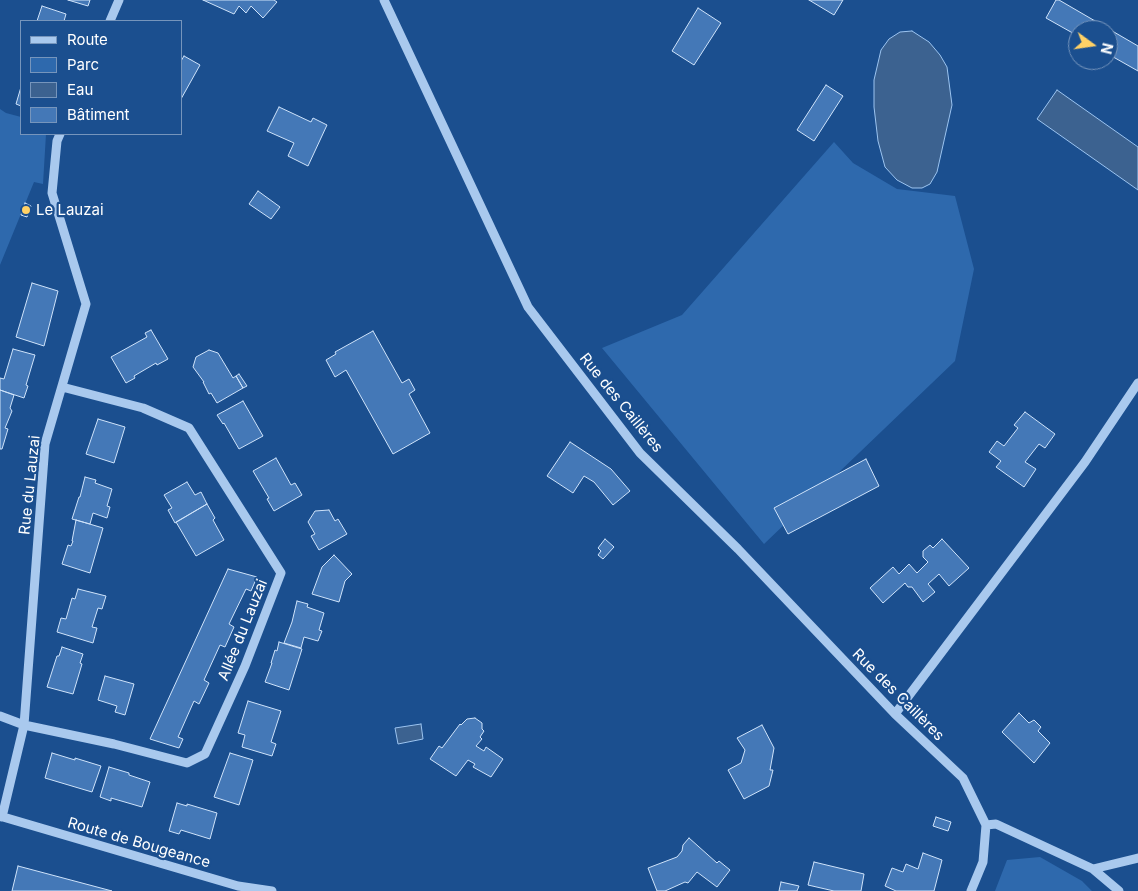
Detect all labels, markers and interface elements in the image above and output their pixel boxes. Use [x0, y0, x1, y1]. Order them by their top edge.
legend [20, 20, 182, 135]
north arrow [1068, 20, 1118, 70]
text: Route [67, 30, 108, 49]
text: N [1098, 41, 1117, 56]
text: Parc [67, 55, 99, 74]
text: Eau [67, 80, 93, 99]
text: Bâtiment [67, 105, 129, 124]
place label: Le Lauzai [36, 201, 104, 219]
marker: Le Lauzai [20, 204, 32, 216]
street label: Rue des Caillères [575, 350, 667, 456]
street label: Rue du Lauzai [16, 434, 44, 536]
street label: Allée du Lauzai [214, 577, 272, 683]
street label: Rue des Caillères [848, 645, 948, 745]
street label: Route de Bougeance [66, 814, 212, 872]

